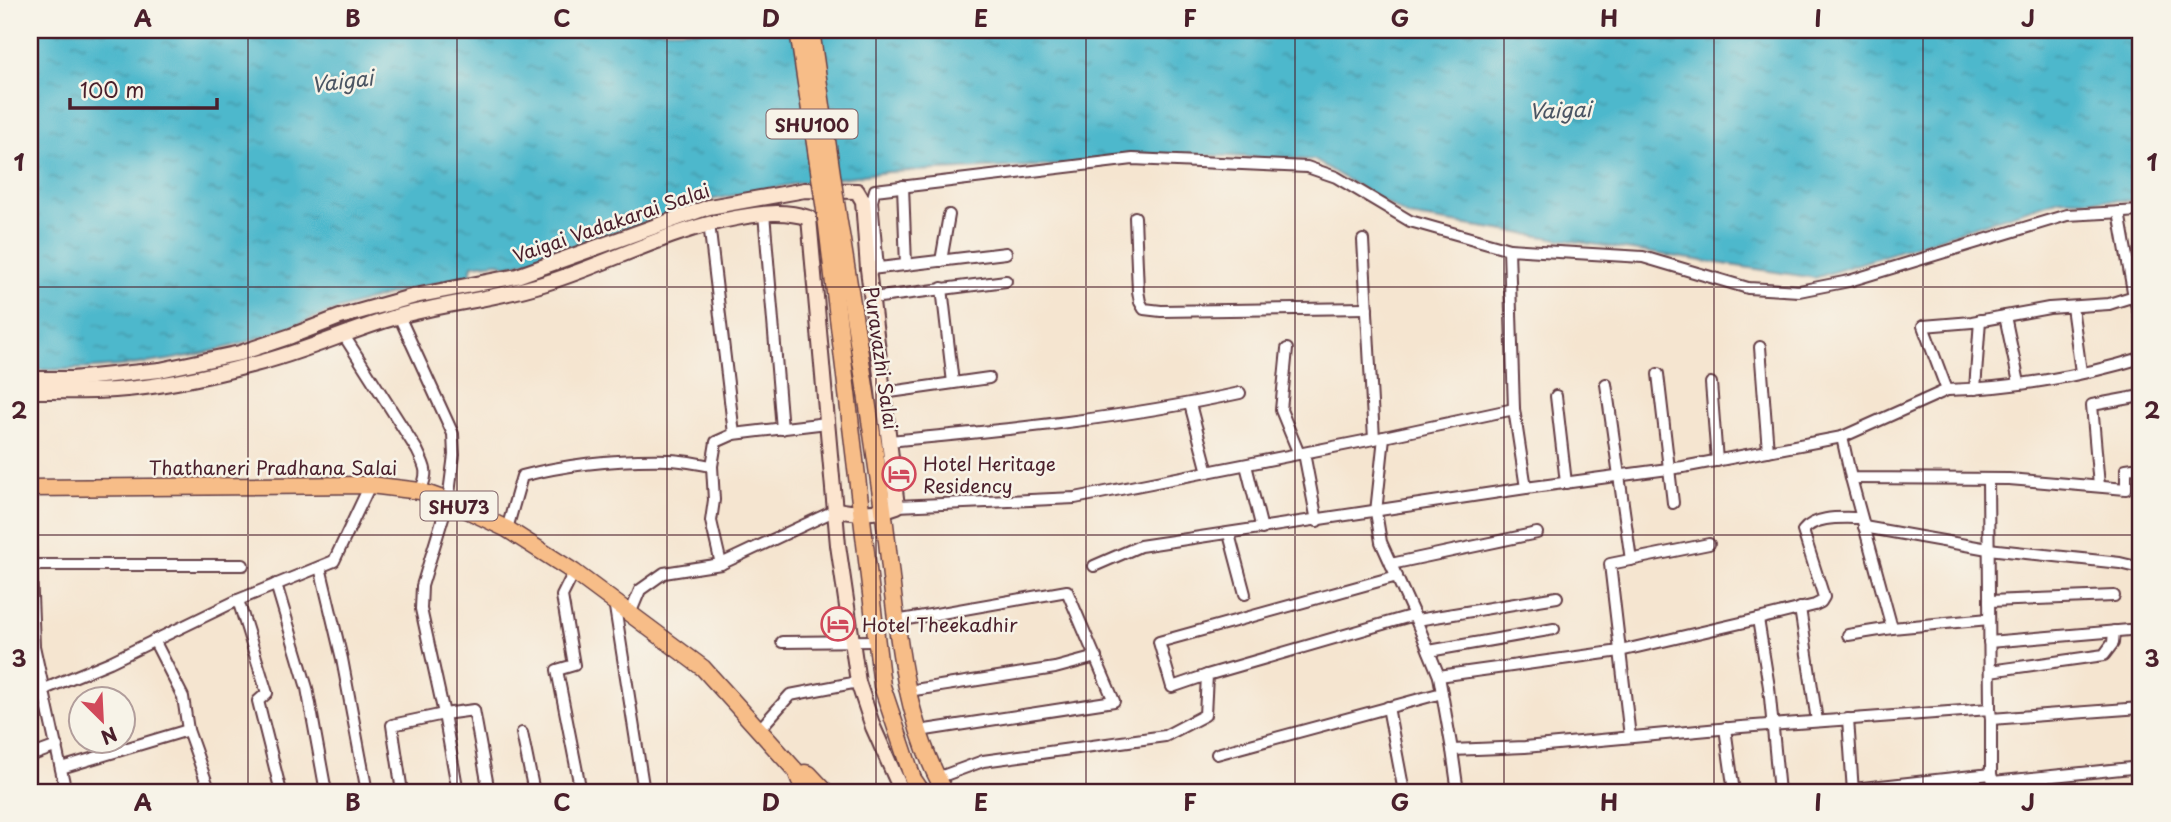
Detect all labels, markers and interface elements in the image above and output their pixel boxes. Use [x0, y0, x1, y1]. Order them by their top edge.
text: A [134, 0, 152, 35]
text: B [345, 0, 361, 35]
text: C [553, 0, 571, 35]
text: D [762, 0, 780, 35]
text: E [974, 0, 988, 35]
text: F [1183, 0, 1197, 35]
text: G [1391, 0, 1409, 35]
text: H [1600, 0, 1618, 35]
text: I [1814, 0, 1822, 35]
text: J [2021, 0, 2035, 35]
water label: Vaigai [309, 60, 378, 100]
scale bar [70, 66, 217, 110]
text: 100 m [80, 73, 144, 105]
water label: Vaigai [1528, 92, 1595, 126]
road number: SHU100 [766, 110, 858, 139]
text: 1 [14, 144, 25, 179]
text: 1 [2147, 144, 2158, 179]
street label: Vaigai Vadakarai Salai [509, 175, 713, 269]
street label: Puravazhi Salai [858, 285, 906, 431]
text: 2 [11, 392, 27, 427]
text: 2 [2144, 392, 2160, 427]
place label: Hotel Heritage Residency [923, 449, 1056, 499]
street label: Thathaneri Pradhana Salai [149, 453, 397, 481]
hotel icon: Hotel Heritage Residency [880, 455, 918, 493]
road number: SHU73 [420, 492, 498, 520]
hotel icon: Hotel Theekadhir [819, 605, 857, 643]
place label: Hotel Theekadhir [862, 610, 1018, 638]
text: 3 [11, 640, 27, 675]
text: 3 [2144, 640, 2160, 675]
north arrow [66, 686, 136, 756]
text: N [97, 721, 122, 752]
text: A [134, 784, 152, 819]
text: B [345, 784, 361, 819]
text: C [553, 784, 571, 819]
text: D [762, 784, 780, 819]
text: E [974, 784, 988, 819]
text: F [1183, 784, 1197, 819]
text: G [1391, 784, 1409, 819]
text: H [1600, 784, 1618, 819]
text: I [1814, 784, 1822, 819]
text: J [2021, 784, 2035, 819]

